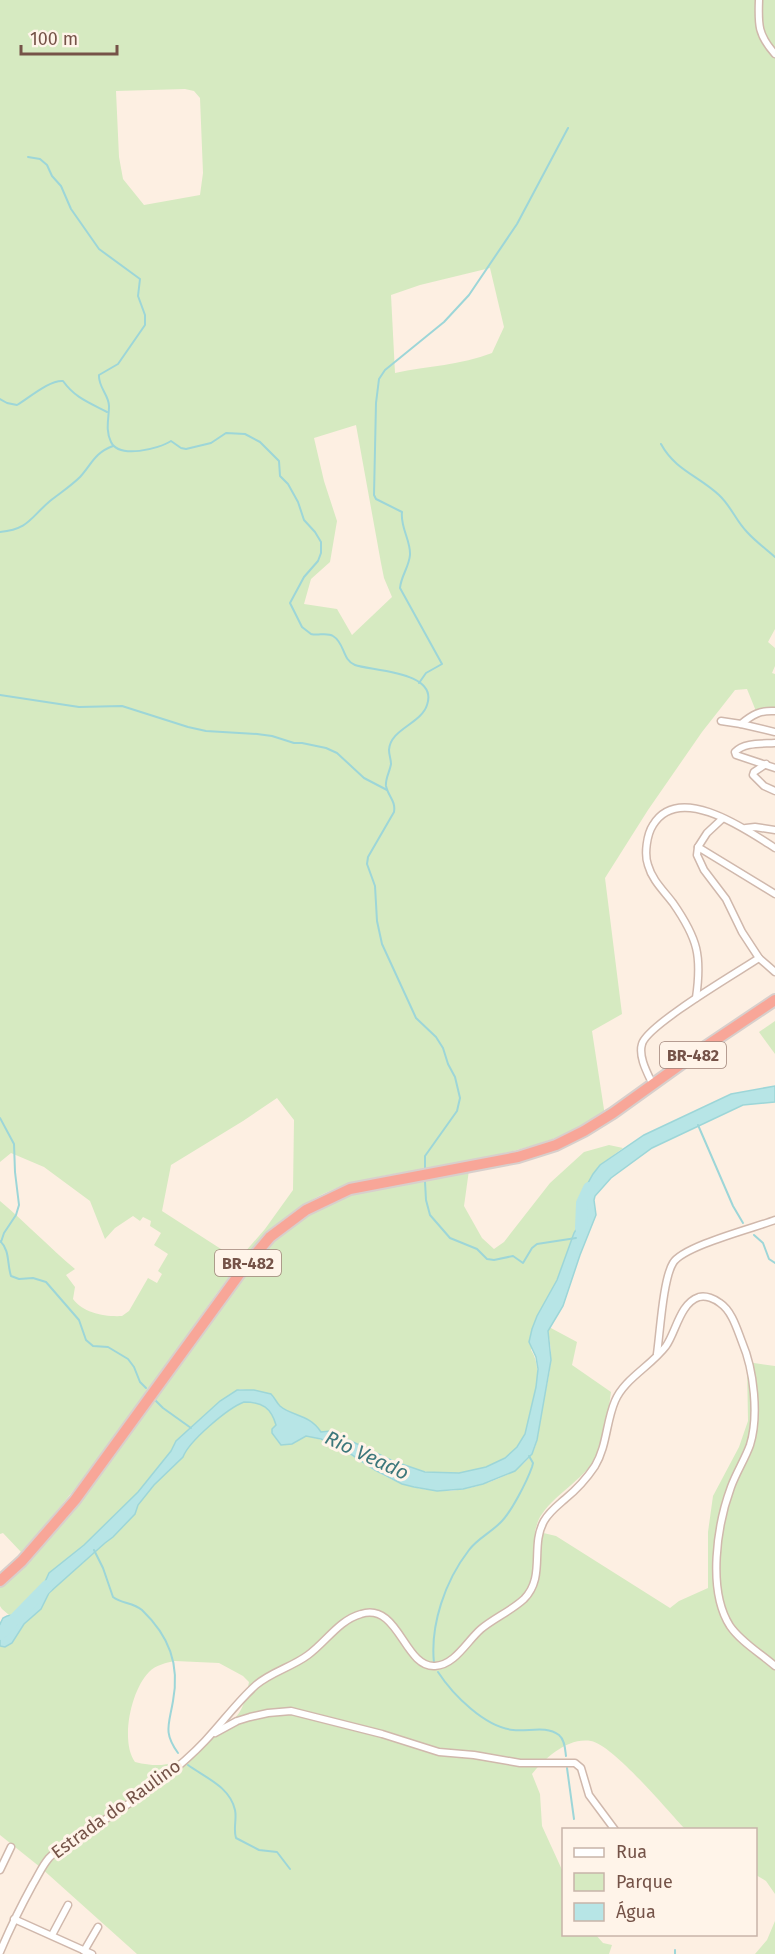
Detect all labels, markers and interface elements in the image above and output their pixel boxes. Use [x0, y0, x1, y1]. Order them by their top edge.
scale bar [21, 18, 117, 56]
text: 100 m [30, 28, 78, 50]
road number: BR-482 [660, 1042, 726, 1068]
road number: BR-482 [215, 1250, 281, 1276]
water label: Rio Veado [321, 1425, 413, 1485]
street label: Estrada do Raulino [47, 1755, 185, 1863]
legend [562, 1828, 757, 1936]
text: Rua [616, 1841, 647, 1863]
text: Parque [616, 1871, 673, 1893]
text: Água [616, 1900, 656, 1923]

